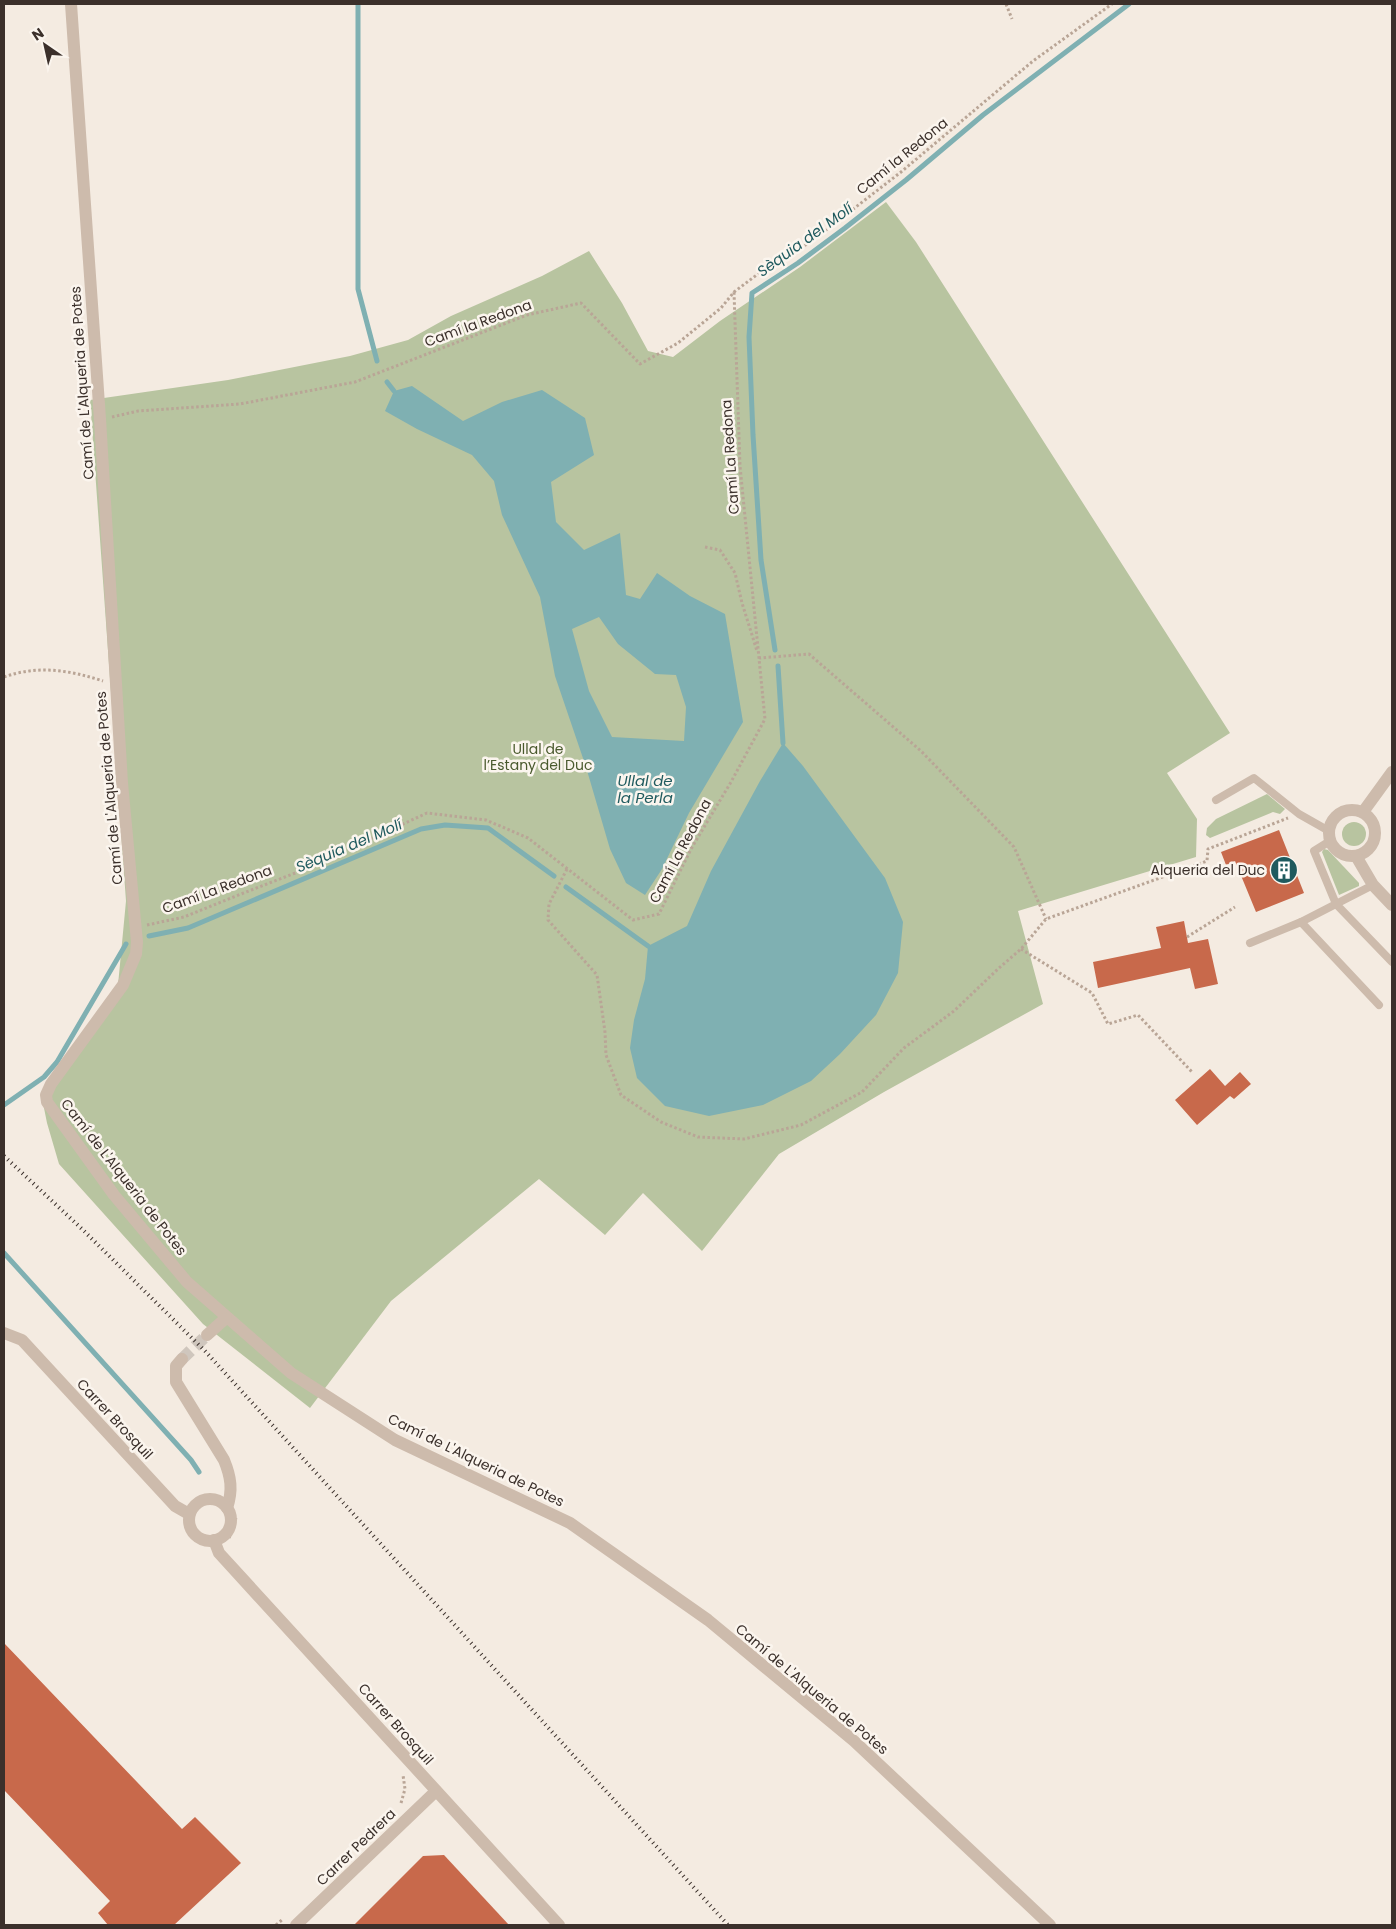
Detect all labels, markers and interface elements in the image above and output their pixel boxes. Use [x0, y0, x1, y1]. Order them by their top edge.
north arrow [20, 20, 70, 70]
text: N [28, 23, 48, 45]
street label: Camí la Redona [852, 113, 952, 199]
water label: Sèquia del Molí [753, 197, 858, 281]
street label: Camí de L'Alqueria de Potes [65, 286, 99, 480]
street label: Camí la Redona [422, 294, 534, 352]
street label: Camí La Redona [716, 399, 744, 515]
street label: Camí de L'Alqueria de Potes [91, 691, 127, 885]
park label: Ullal de l’Estany del Duc [484, 739, 592, 775]
water label: Ullal de la Perla [617, 770, 673, 808]
street label: Camí La Redona [644, 795, 716, 907]
water label: Sèquia del Molí [292, 813, 406, 877]
building icon: Alqueria del Duc [1269, 855, 1299, 885]
street label: Camí La Redona [159, 860, 275, 918]
place label: Alqueria del Duc [1150, 860, 1265, 880]
street label: Camí de L'Alqueria de Potes [56, 1094, 192, 1260]
street label: Carrer Brosquil [72, 1374, 158, 1464]
street label: Camí de L'Alqueria de Potes [384, 1409, 568, 1511]
street label: Camí de L'Alqueria de Potes [731, 1619, 893, 1759]
street label: Carrer Brosquil [354, 1679, 438, 1769]
street label: Carrer Pedrera [312, 1804, 400, 1890]

